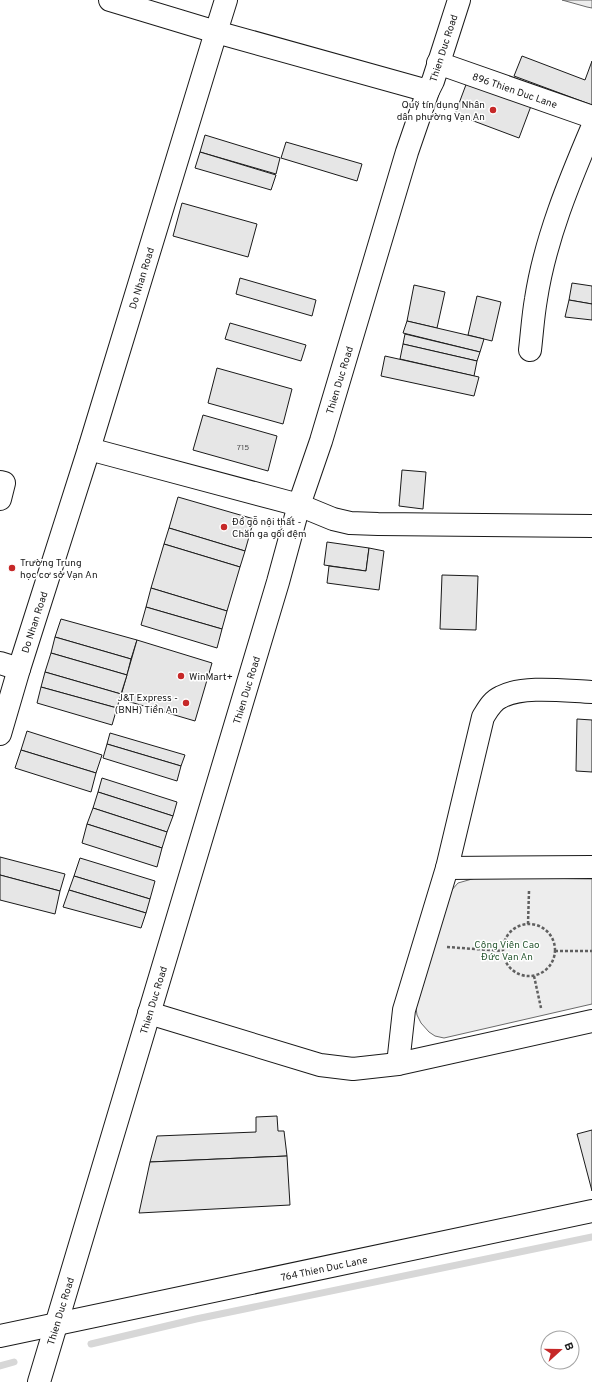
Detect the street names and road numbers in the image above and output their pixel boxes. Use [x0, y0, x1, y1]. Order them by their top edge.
street label: Thien Duc Road [427, 13, 461, 84]
street label: 896 Thien Duc Lane [470, 71, 559, 112]
street label: Do Nhan Road [127, 246, 158, 311]
street label: Thien Duc Road [324, 345, 357, 416]
street label: Do Nhan Road [19, 590, 51, 655]
street label: Thien Duc Road [231, 655, 264, 726]
street label: Thien Duc Road [138, 965, 171, 1036]
street label: 764 Thien Duc Lane [280, 1254, 369, 1285]
street label: Thien Duc Road [45, 1276, 78, 1347]

